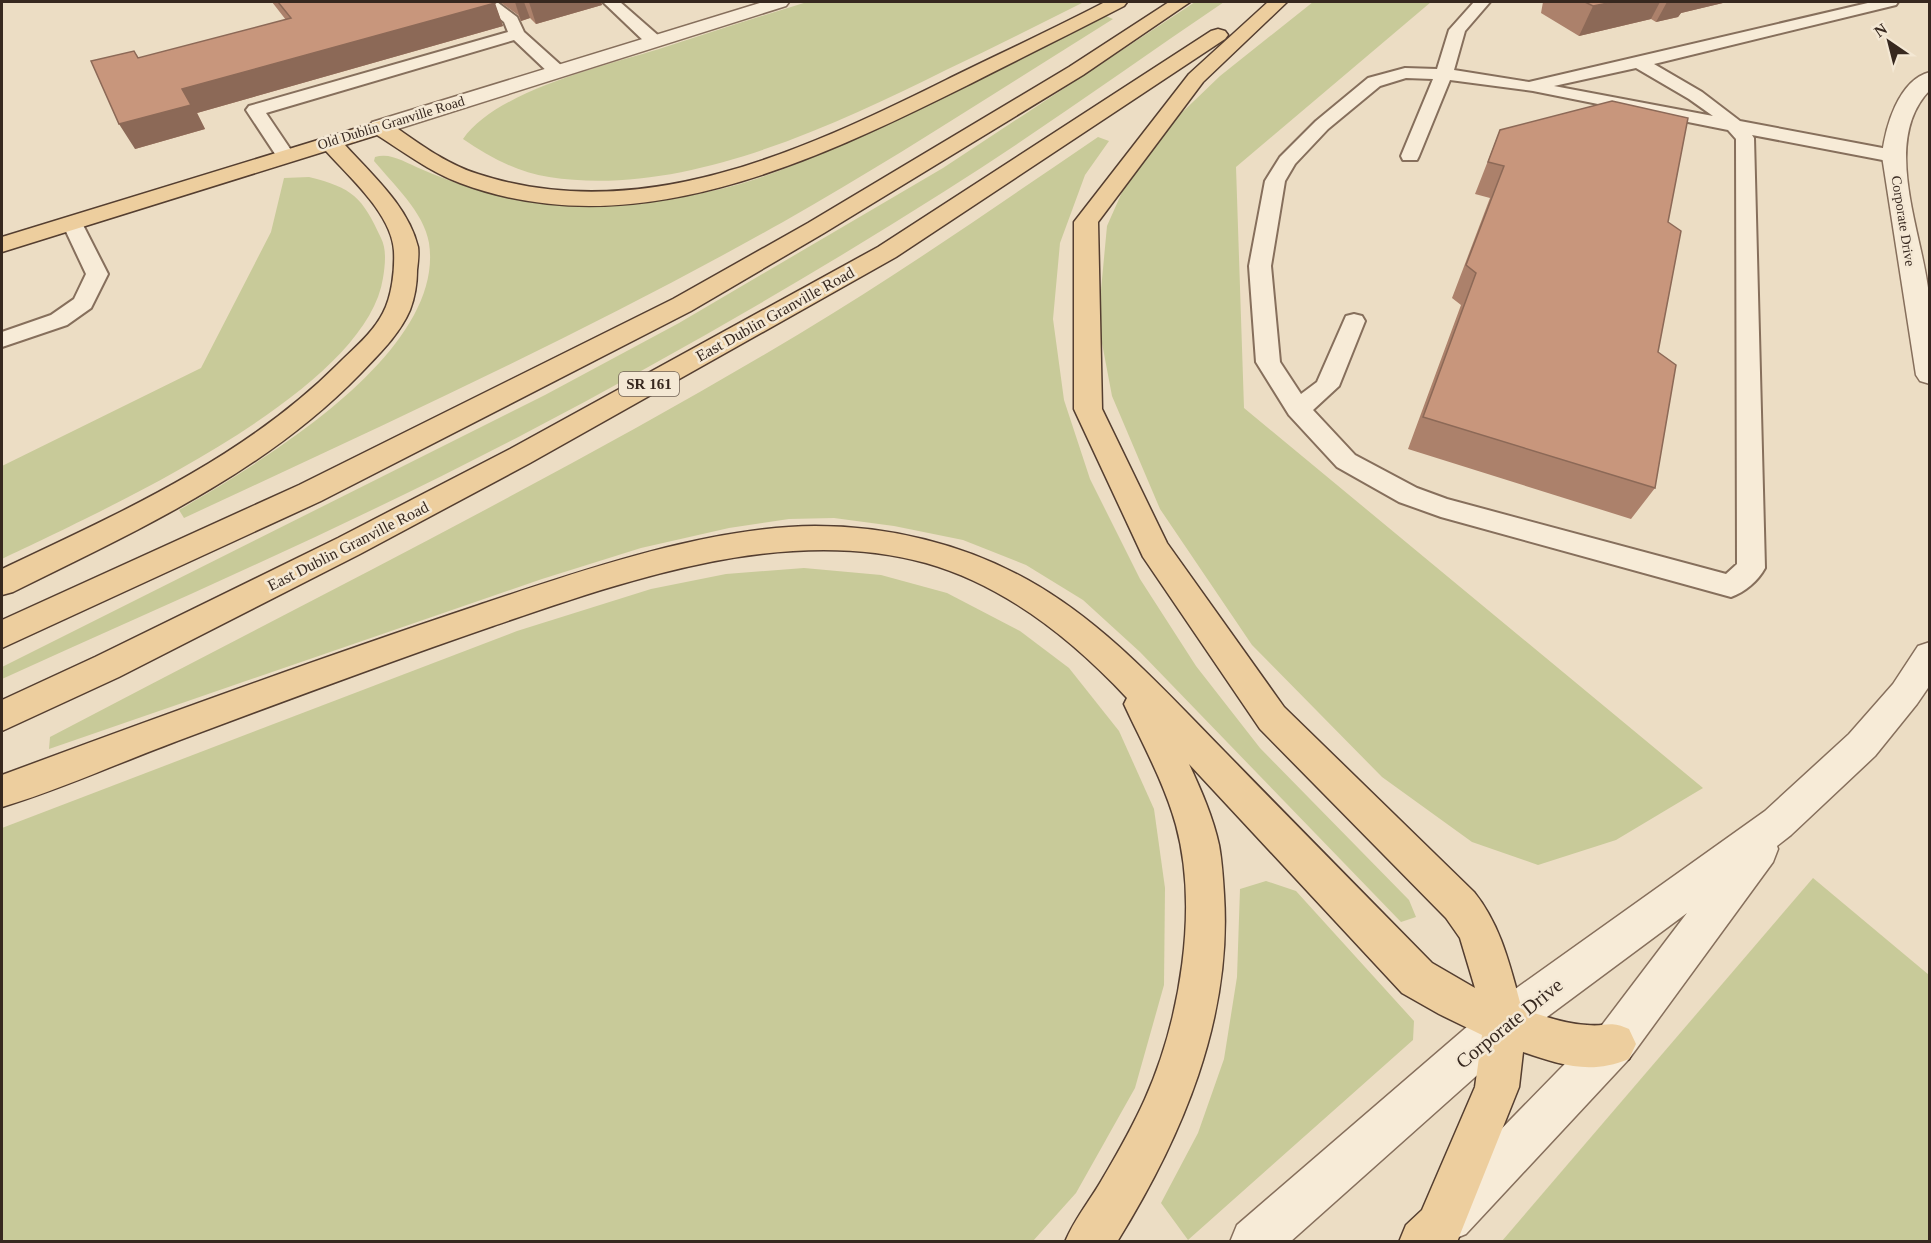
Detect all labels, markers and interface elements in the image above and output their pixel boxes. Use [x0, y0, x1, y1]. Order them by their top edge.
north arrow [1859, 12, 1919, 72]
text: N [1871, 20, 1891, 40]
street label: Old Dublin Granville Road [316, 93, 466, 153]
street label: Corporate Drive [1888, 175, 1918, 267]
street label: East Dublin Granville Road [693, 263, 857, 365]
road number: SR 161 [619, 372, 679, 396]
street label: East Dublin Granville Road [265, 498, 431, 594]
street label: Corporate Drive [1451, 973, 1567, 1073]

